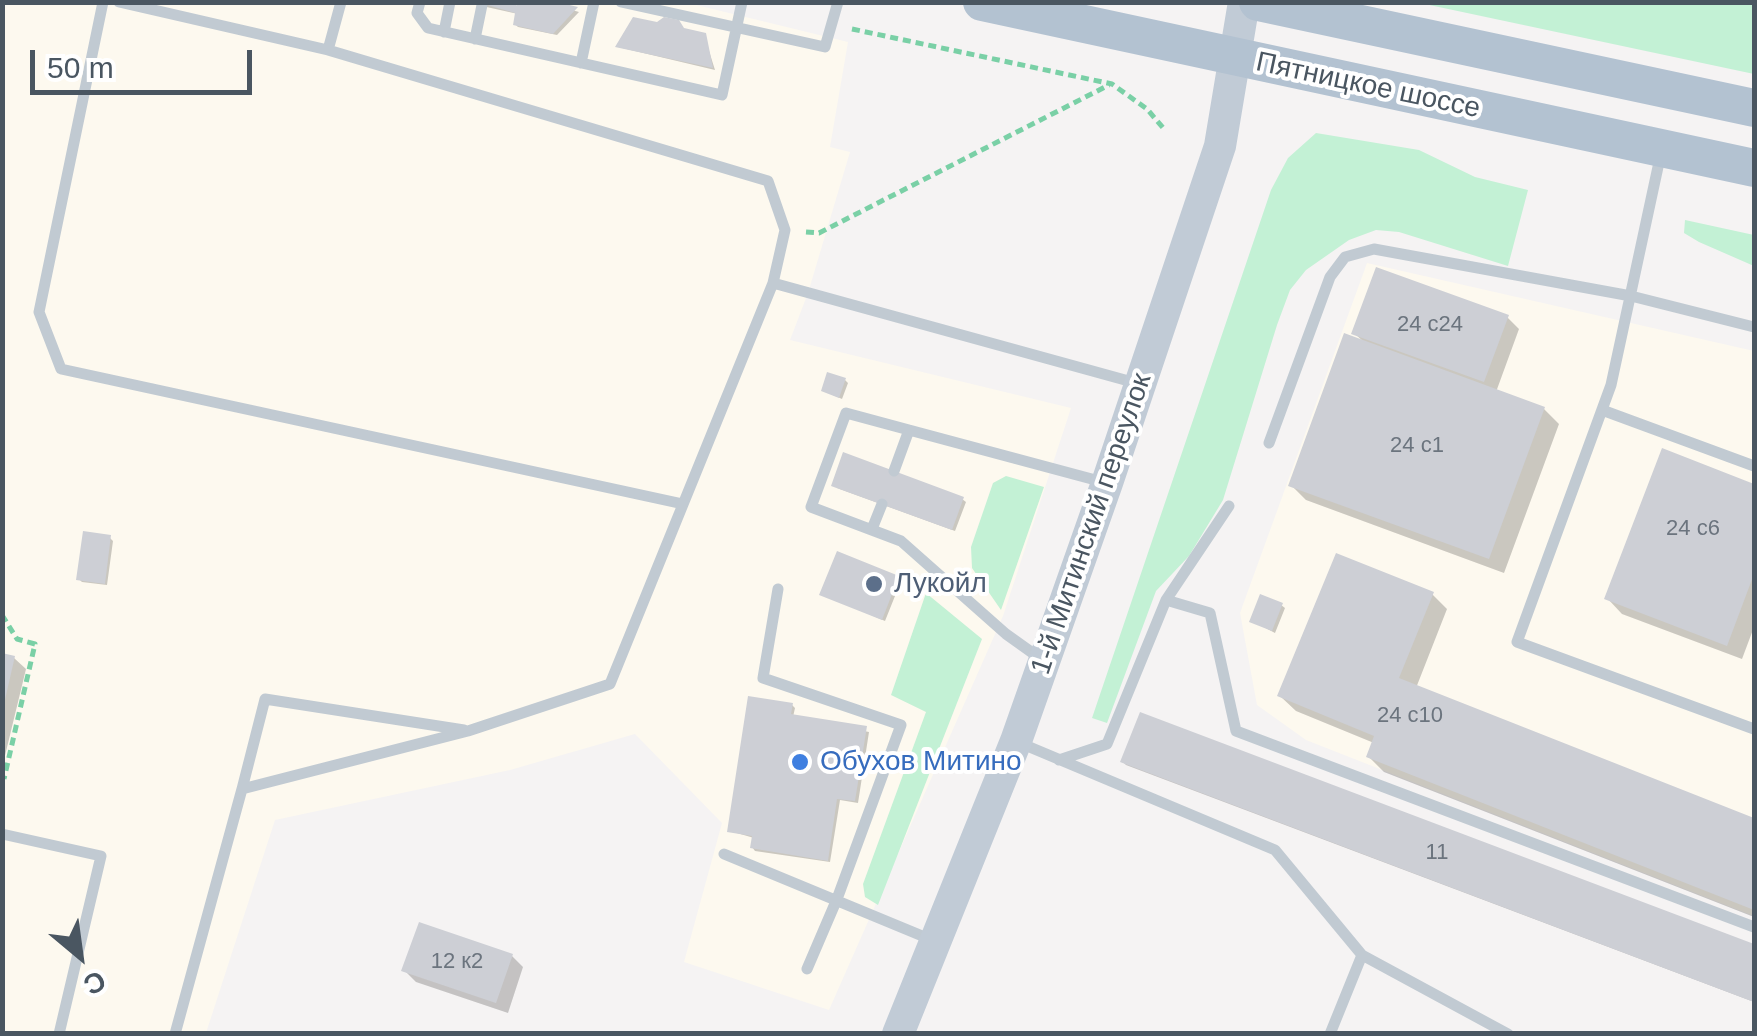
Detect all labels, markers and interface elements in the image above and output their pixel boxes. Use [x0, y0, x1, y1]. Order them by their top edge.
scale bar [35, 30, 258, 92]
street label: Пятницкое шоссе [1253, 46, 1483, 126]
text: 50 m [47, 51, 114, 84]
house number: 24 с24 [1397, 312, 1463, 338]
street label: 1-й Митинский переулок [1025, 369, 1159, 679]
house number: 24 с1 [1390, 433, 1444, 459]
house number: 24 с6 [1666, 516, 1720, 542]
place label: Лукойл [894, 567, 987, 601]
marker: Лукойл [863, 573, 885, 595]
house number: 24 с10 [1377, 703, 1443, 729]
place label: Обухов Митино [820, 745, 1022, 779]
marker: Обухов Митино [789, 751, 811, 773]
house number: 11 [1426, 840, 1448, 866]
north arrow [30, 906, 130, 1006]
house number: 12 к2 [431, 949, 483, 975]
text: С [78, 964, 111, 1001]

